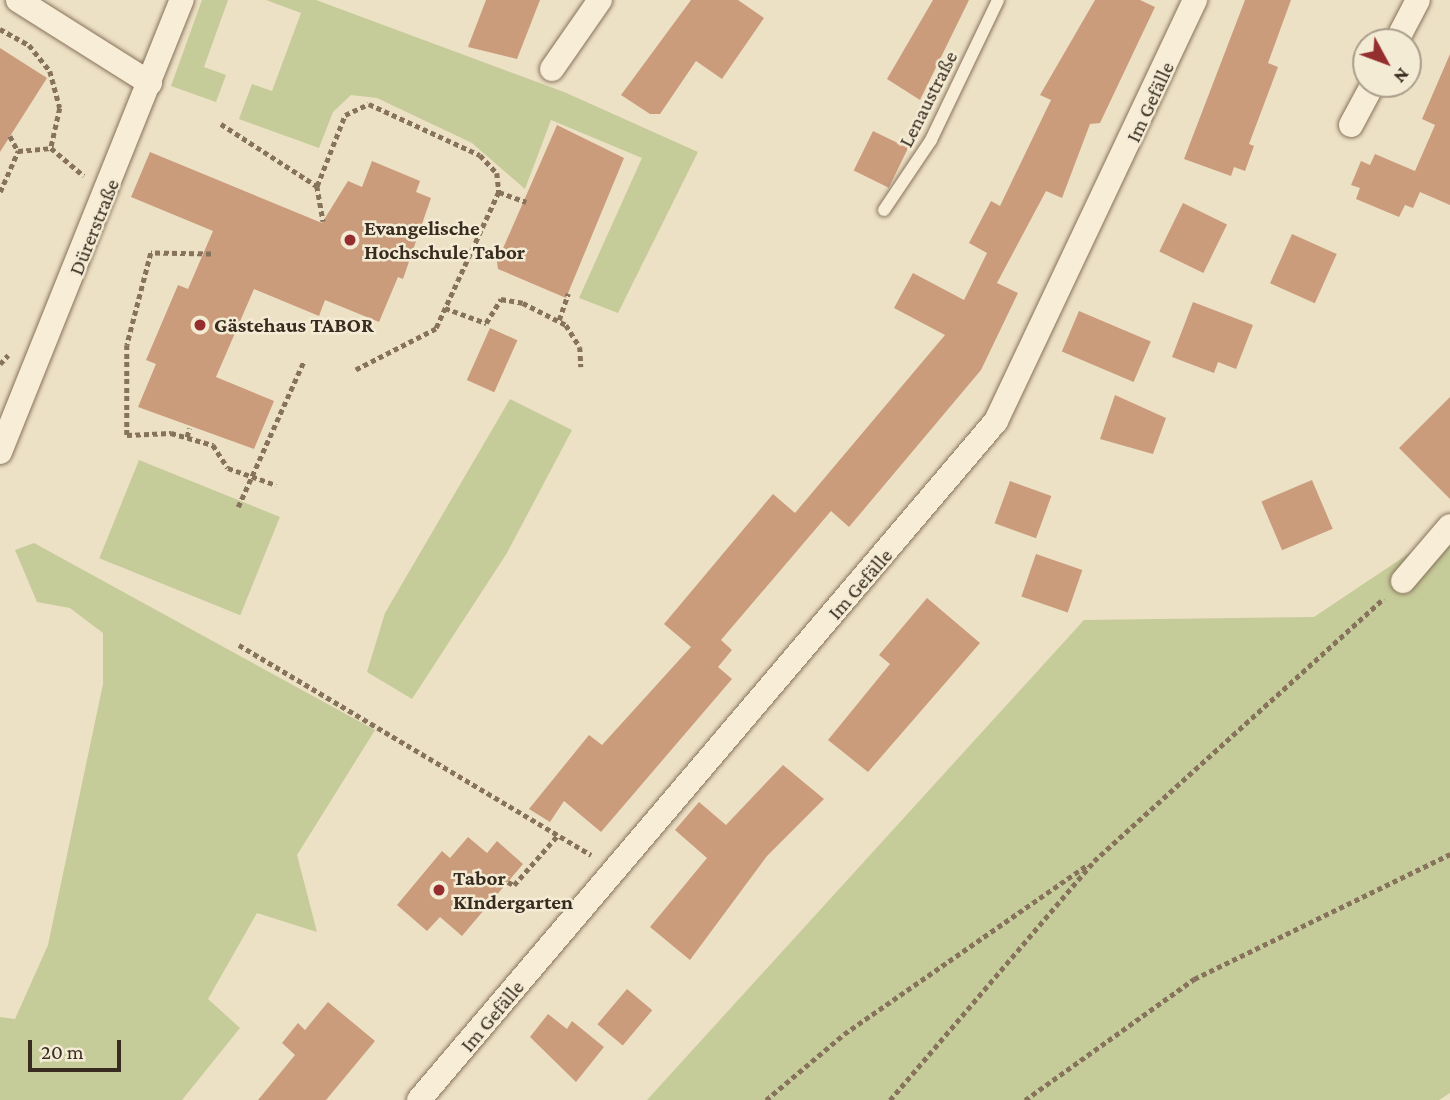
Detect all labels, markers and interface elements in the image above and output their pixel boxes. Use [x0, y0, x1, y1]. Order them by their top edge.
north arrow [1352, 28, 1422, 98]
street label: Lenaustraße [893, 47, 963, 151]
street label: Im Gefälle [1120, 58, 1180, 146]
text: N [1390, 64, 1414, 88]
street label: Dürerstraße [63, 175, 125, 279]
place label: Evangelische Hochschule Tabor [364, 215, 525, 265]
marker: Evangelische Hochschule Tabor [342, 232, 358, 248]
place label: Gästehaus TABOR [214, 312, 374, 338]
marker: Gästehaus TABOR [192, 317, 208, 333]
street label: Im Gefälle [822, 543, 898, 625]
place label: Tabor KIndergarten [453, 865, 573, 915]
marker: Tabor KIndergarten [431, 882, 447, 898]
street label: Im Gefälle [455, 975, 529, 1057]
scale bar [32, 1026, 124, 1070]
text: 20 m [41, 1040, 84, 1064]

